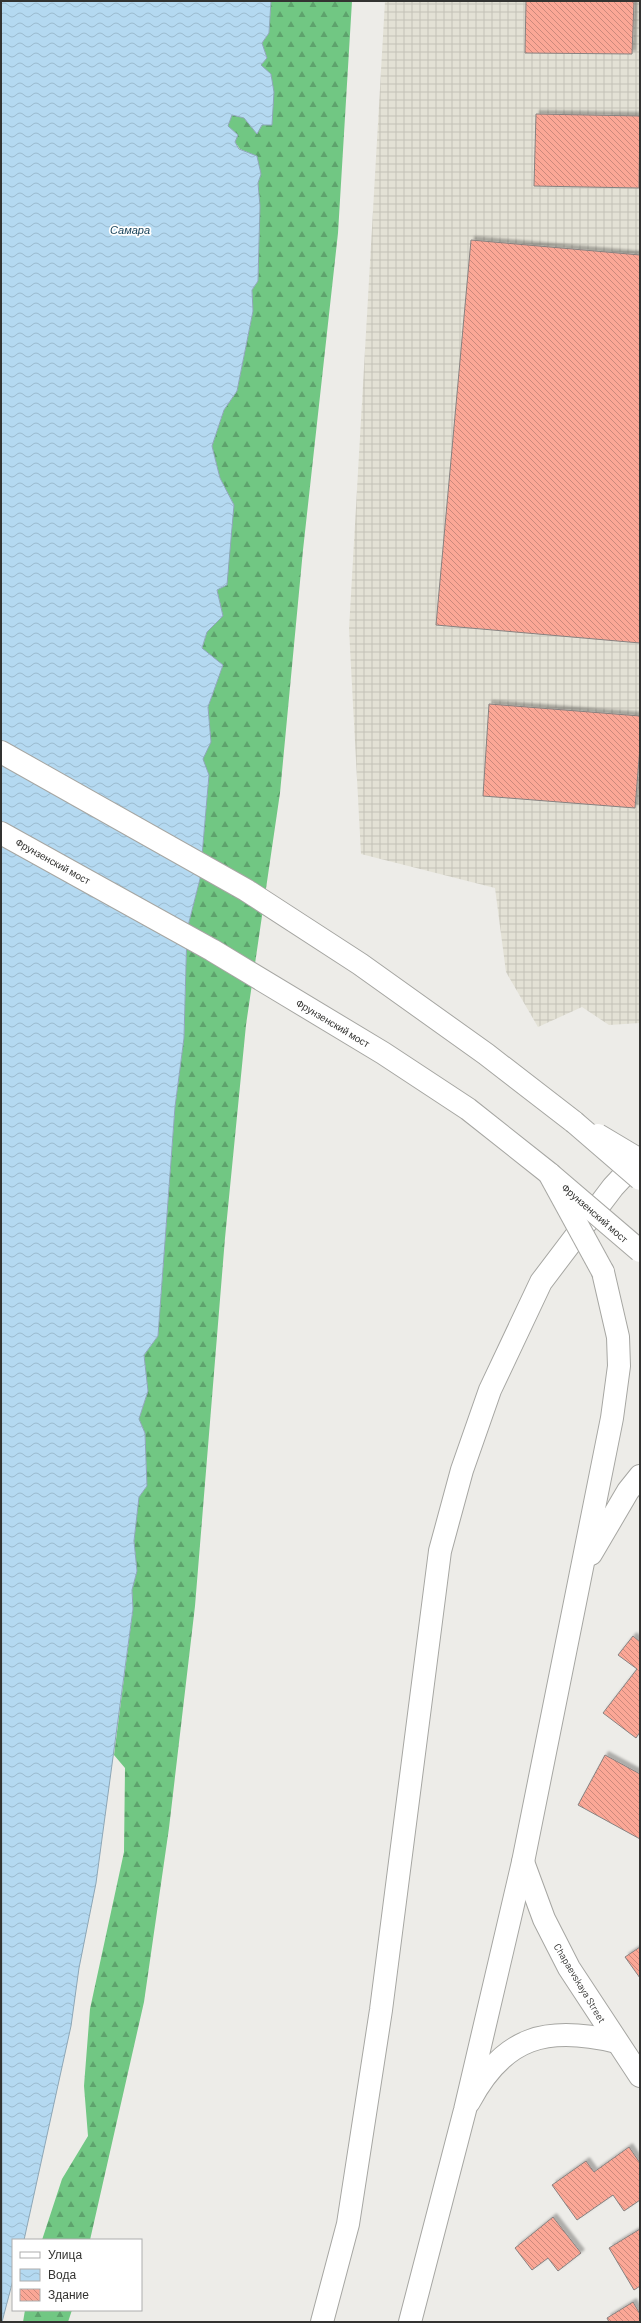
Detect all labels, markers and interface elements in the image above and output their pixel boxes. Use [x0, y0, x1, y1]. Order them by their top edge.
water label: Самара [110, 223, 150, 236]
street label: Фрунзенский мост [13, 835, 93, 887]
street label: Фрунзенский мост [294, 996, 372, 1050]
street label: Фрунзенский мост [559, 1181, 631, 1245]
street label: Chapaevskaya Street [552, 1941, 609, 2025]
legend [12, 2239, 142, 2311]
text: Улица [48, 2247, 82, 2262]
text: Вода [48, 2267, 76, 2282]
text: Здание [48, 2287, 89, 2302]

